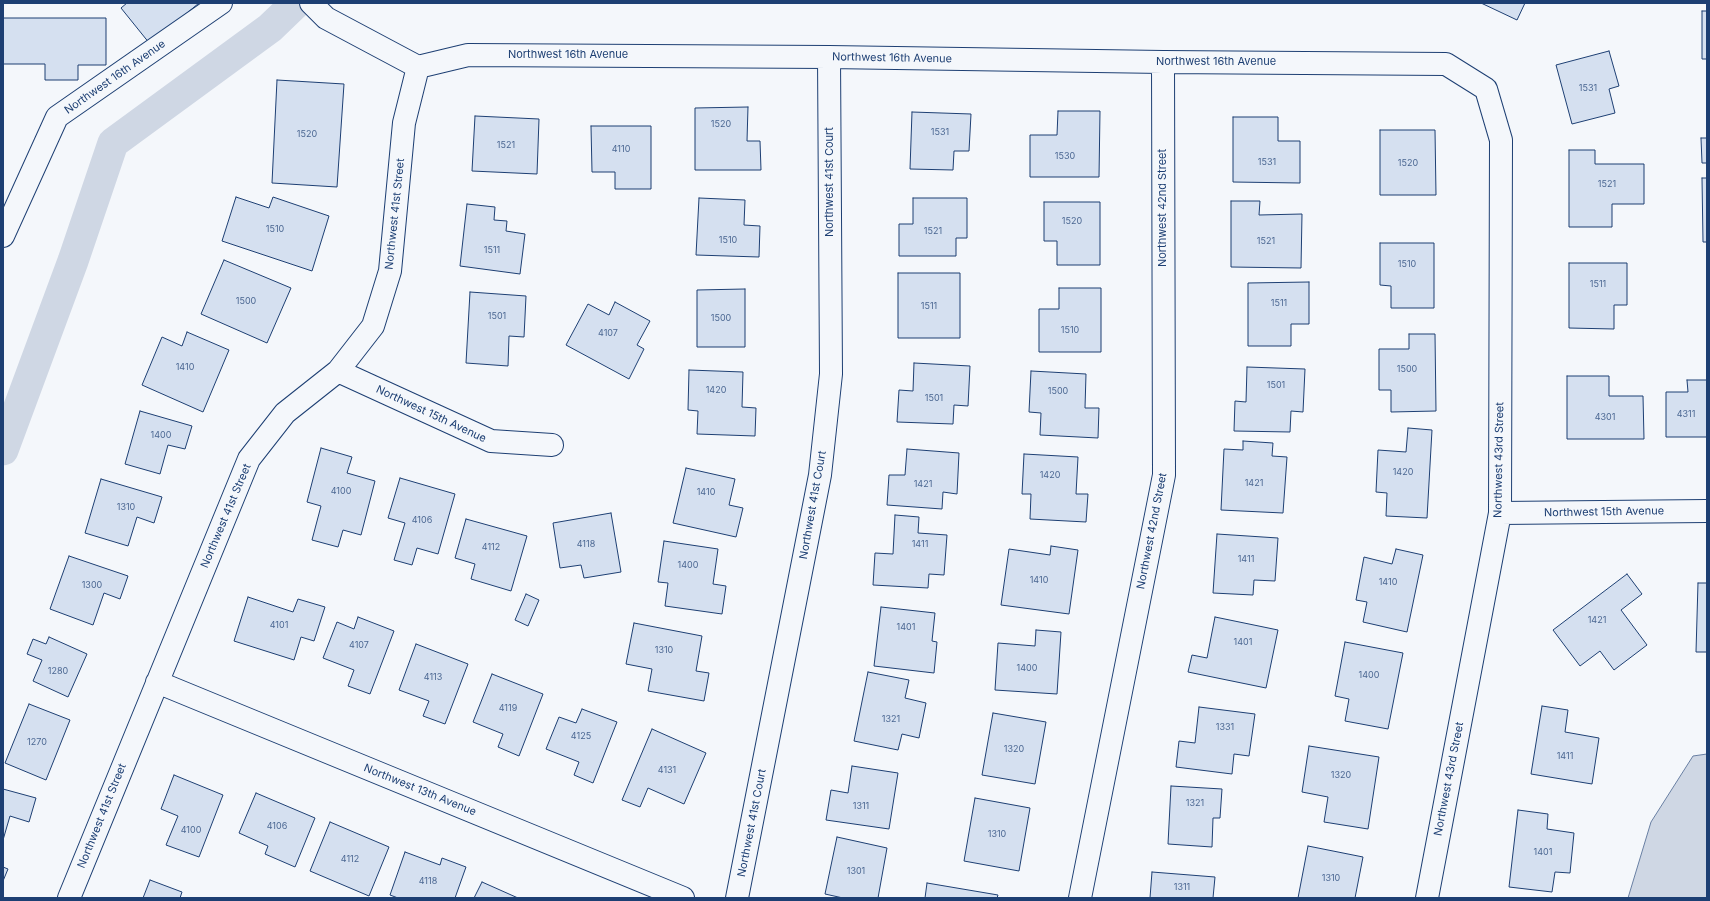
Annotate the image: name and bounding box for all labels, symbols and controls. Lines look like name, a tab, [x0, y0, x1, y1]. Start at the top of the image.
street label: Northwest 16th Avenue	[62, 37, 168, 117]
street label: Northwest 16th Avenue	[508, 48, 628, 62]
street label: Northwest 16th Avenue	[832, 50, 952, 66]
street label: Northwest 16th Avenue	[1156, 55, 1276, 69]
house number: 1531	[1579, 83, 1597, 93]
house number: 1520	[711, 119, 731, 129]
street label: Northwest 41st Court	[823, 127, 837, 237]
house number: 1531	[931, 127, 949, 137]
house number: 1520	[297, 129, 317, 139]
house number: 1521	[497, 140, 515, 150]
house number: 4110	[612, 144, 630, 154]
street label: Northwest 42nd Street	[1156, 149, 1170, 267]
house number: 1530	[1055, 151, 1075, 161]
house number: 1531	[1258, 157, 1276, 167]
street label: Northwest 41st Street	[383, 158, 407, 270]
house number: 1520	[1398, 158, 1418, 168]
house number: 1521	[1598, 179, 1616, 189]
house number: 1520	[1062, 216, 1082, 226]
house number: 1510	[266, 224, 284, 234]
house number: 1521	[924, 226, 942, 236]
house number: 1510	[719, 235, 737, 245]
house number: 1521	[1257, 236, 1275, 246]
house number: 1511	[484, 245, 500, 255]
house number: 1510	[1398, 259, 1416, 269]
house number: 1511	[1590, 279, 1606, 289]
house number: 1500	[236, 296, 256, 306]
house number: 1511	[1271, 298, 1287, 308]
house number: 1511	[921, 301, 937, 311]
house number: 1501	[488, 311, 506, 321]
house number: 1500	[711, 313, 731, 323]
house number: 1510	[1061, 325, 1079, 335]
house number: 4107	[598, 328, 618, 338]
house number: 1410	[176, 362, 194, 372]
house number: 1500	[1397, 364, 1417, 374]
house number: 1501	[1267, 380, 1285, 390]
street label: Northwest 15th Avenue	[374, 383, 488, 445]
house number: 1420	[706, 385, 726, 395]
house number: 1500	[1048, 386, 1068, 396]
house number: 1501	[925, 393, 943, 403]
street label: Northwest 43rd Street	[1491, 402, 1507, 518]
house number: 4311	[1677, 409, 1695, 419]
house number: 4301	[1595, 412, 1615, 422]
house number: 1400	[151, 430, 171, 440]
street label: Northwest 41st Court	[797, 450, 829, 560]
street label: Northwest 41st Street	[198, 462, 254, 570]
house number: 1420	[1393, 467, 1413, 477]
house number: 1420	[1040, 470, 1060, 480]
street label: Northwest 42nd Street	[1134, 472, 1170, 590]
house number: 1421	[1245, 478, 1263, 488]
house number: 1421	[914, 479, 932, 489]
house number: 4100	[331, 486, 351, 496]
house number: 1410	[697, 487, 715, 497]
house number: 1310	[117, 502, 135, 512]
street label: Northwest 15th Avenue	[1544, 504, 1664, 520]
house number: 4106	[412, 515, 432, 525]
house number: 4118	[577, 539, 595, 549]
house number: 1411	[912, 539, 928, 549]
house number: 4112	[482, 542, 500, 552]
house number: 1411	[1238, 554, 1254, 564]
house number: 1400	[678, 560, 698, 570]
house number: 1410	[1030, 575, 1048, 585]
house number: 1410	[1379, 577, 1397, 587]
house number: 1300	[82, 580, 102, 590]
house number: 1421	[1588, 615, 1606, 625]
house number: 4101	[270, 620, 288, 630]
house number: 1401	[897, 622, 915, 632]
house number: 1401	[1234, 637, 1252, 647]
house number: 4107	[349, 640, 369, 650]
house number: 1310	[655, 645, 673, 655]
house number: 1400	[1017, 663, 1037, 673]
house number: 1280	[48, 666, 68, 676]
house number: 1400	[1359, 670, 1379, 680]
house number: 4113	[424, 672, 442, 682]
house number: 4119	[499, 703, 517, 713]
house number: 1321	[882, 714, 900, 724]
street label: Northwest 43rd Street	[1431, 721, 1467, 837]
house number: 1331	[1216, 722, 1234, 732]
house number: 4125	[571, 731, 591, 741]
house number: 1270	[27, 737, 47, 747]
house number: 1320	[1004, 744, 1024, 754]
house number: 1411	[1557, 751, 1573, 761]
street label: Northwest 13th Avenue	[362, 761, 478, 819]
street label: Northwest 41st Street	[75, 762, 129, 870]
house number: 4131	[658, 765, 676, 775]
street label: Northwest 41st Court	[735, 768, 769, 878]
house number: 1320	[1331, 770, 1351, 780]
house number: 1321	[1186, 798, 1204, 808]
house number: 1311	[853, 801, 869, 811]
house number: 4106	[267, 821, 287, 831]
house number: 4100	[181, 825, 201, 835]
house number: 1310	[988, 829, 1006, 839]
house number: 1401	[1534, 847, 1552, 857]
house number: 4112	[341, 854, 359, 864]
house number: 1301	[847, 866, 865, 876]
house number: 1310	[1322, 873, 1340, 883]
house number: 4118	[419, 876, 437, 886]
house number: 1311	[1174, 882, 1190, 892]

